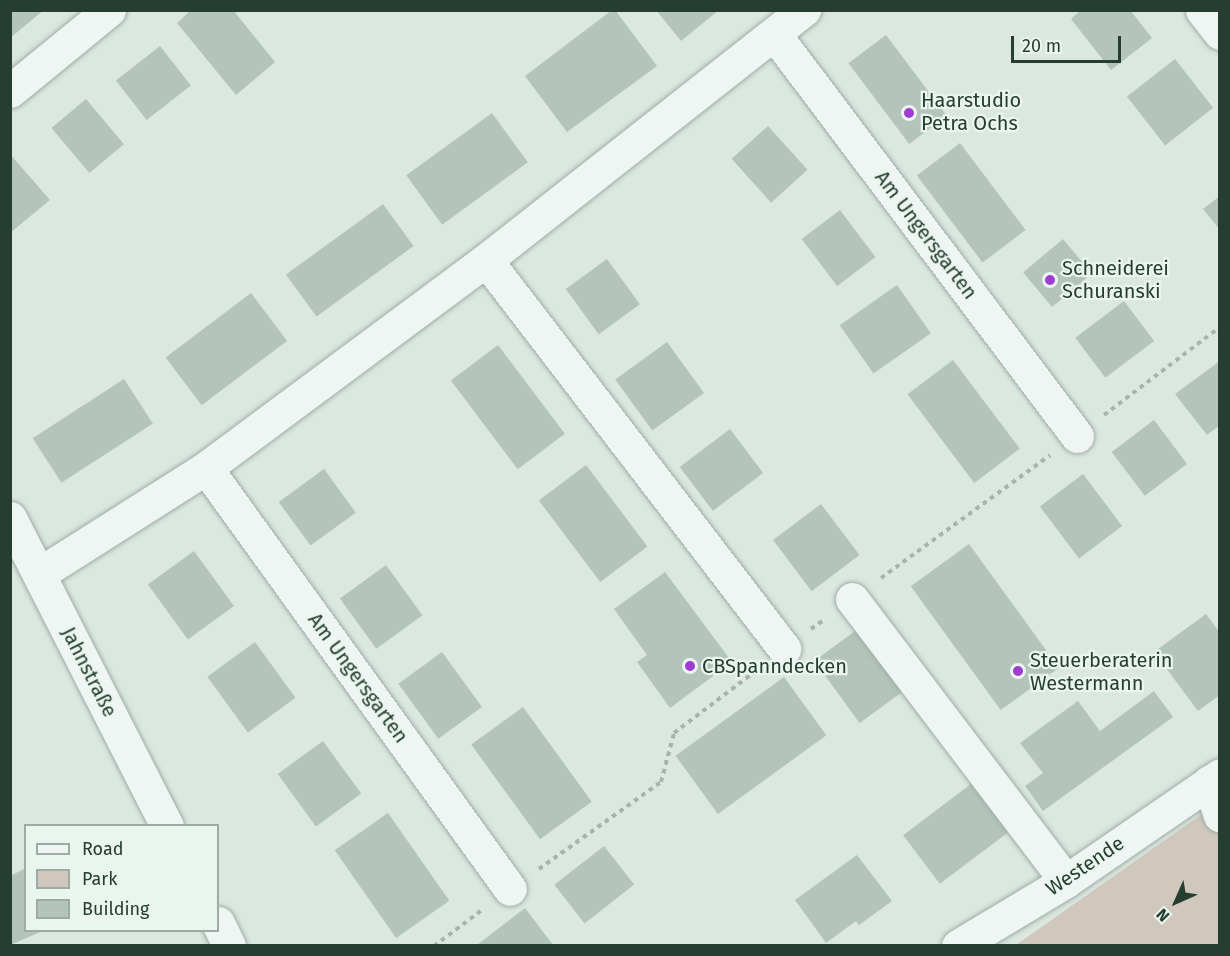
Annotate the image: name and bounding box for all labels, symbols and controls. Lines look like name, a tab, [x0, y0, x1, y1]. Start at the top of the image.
scale bar	[1014, 24, 1124, 62]
text: 20 m	[1022, 35, 1061, 57]
place label: Haarstudio Petra Ochs	[921, 89, 1021, 136]
marker: Haarstudio Petra Ochs	[902, 106, 916, 120]
street label: Am Ungersgarten	[870, 166, 982, 304]
place label: Schneiderei Schuranski	[1062, 256, 1169, 303]
marker: Schneiderei Schuranski	[1043, 273, 1057, 287]
street label: Am Ungersgarten	[303, 608, 413, 748]
street label: Jahnstraße	[56, 623, 122, 721]
place label: Steuerberaterin Westermann	[1030, 648, 1173, 695]
place label: CBSpanndecken	[702, 654, 847, 678]
marker: CBSpanndecken	[683, 659, 697, 673]
marker: Steuerberaterin Westermann	[1011, 664, 1025, 678]
legend	[24, 824, 219, 932]
street label: Westende	[1041, 831, 1129, 901]
text: Road	[82, 838, 124, 860]
text: Park	[82, 868, 117, 890]
north arrow	[1146, 872, 1206, 932]
text: Building	[82, 898, 149, 920]
text: N	[1152, 905, 1173, 926]

